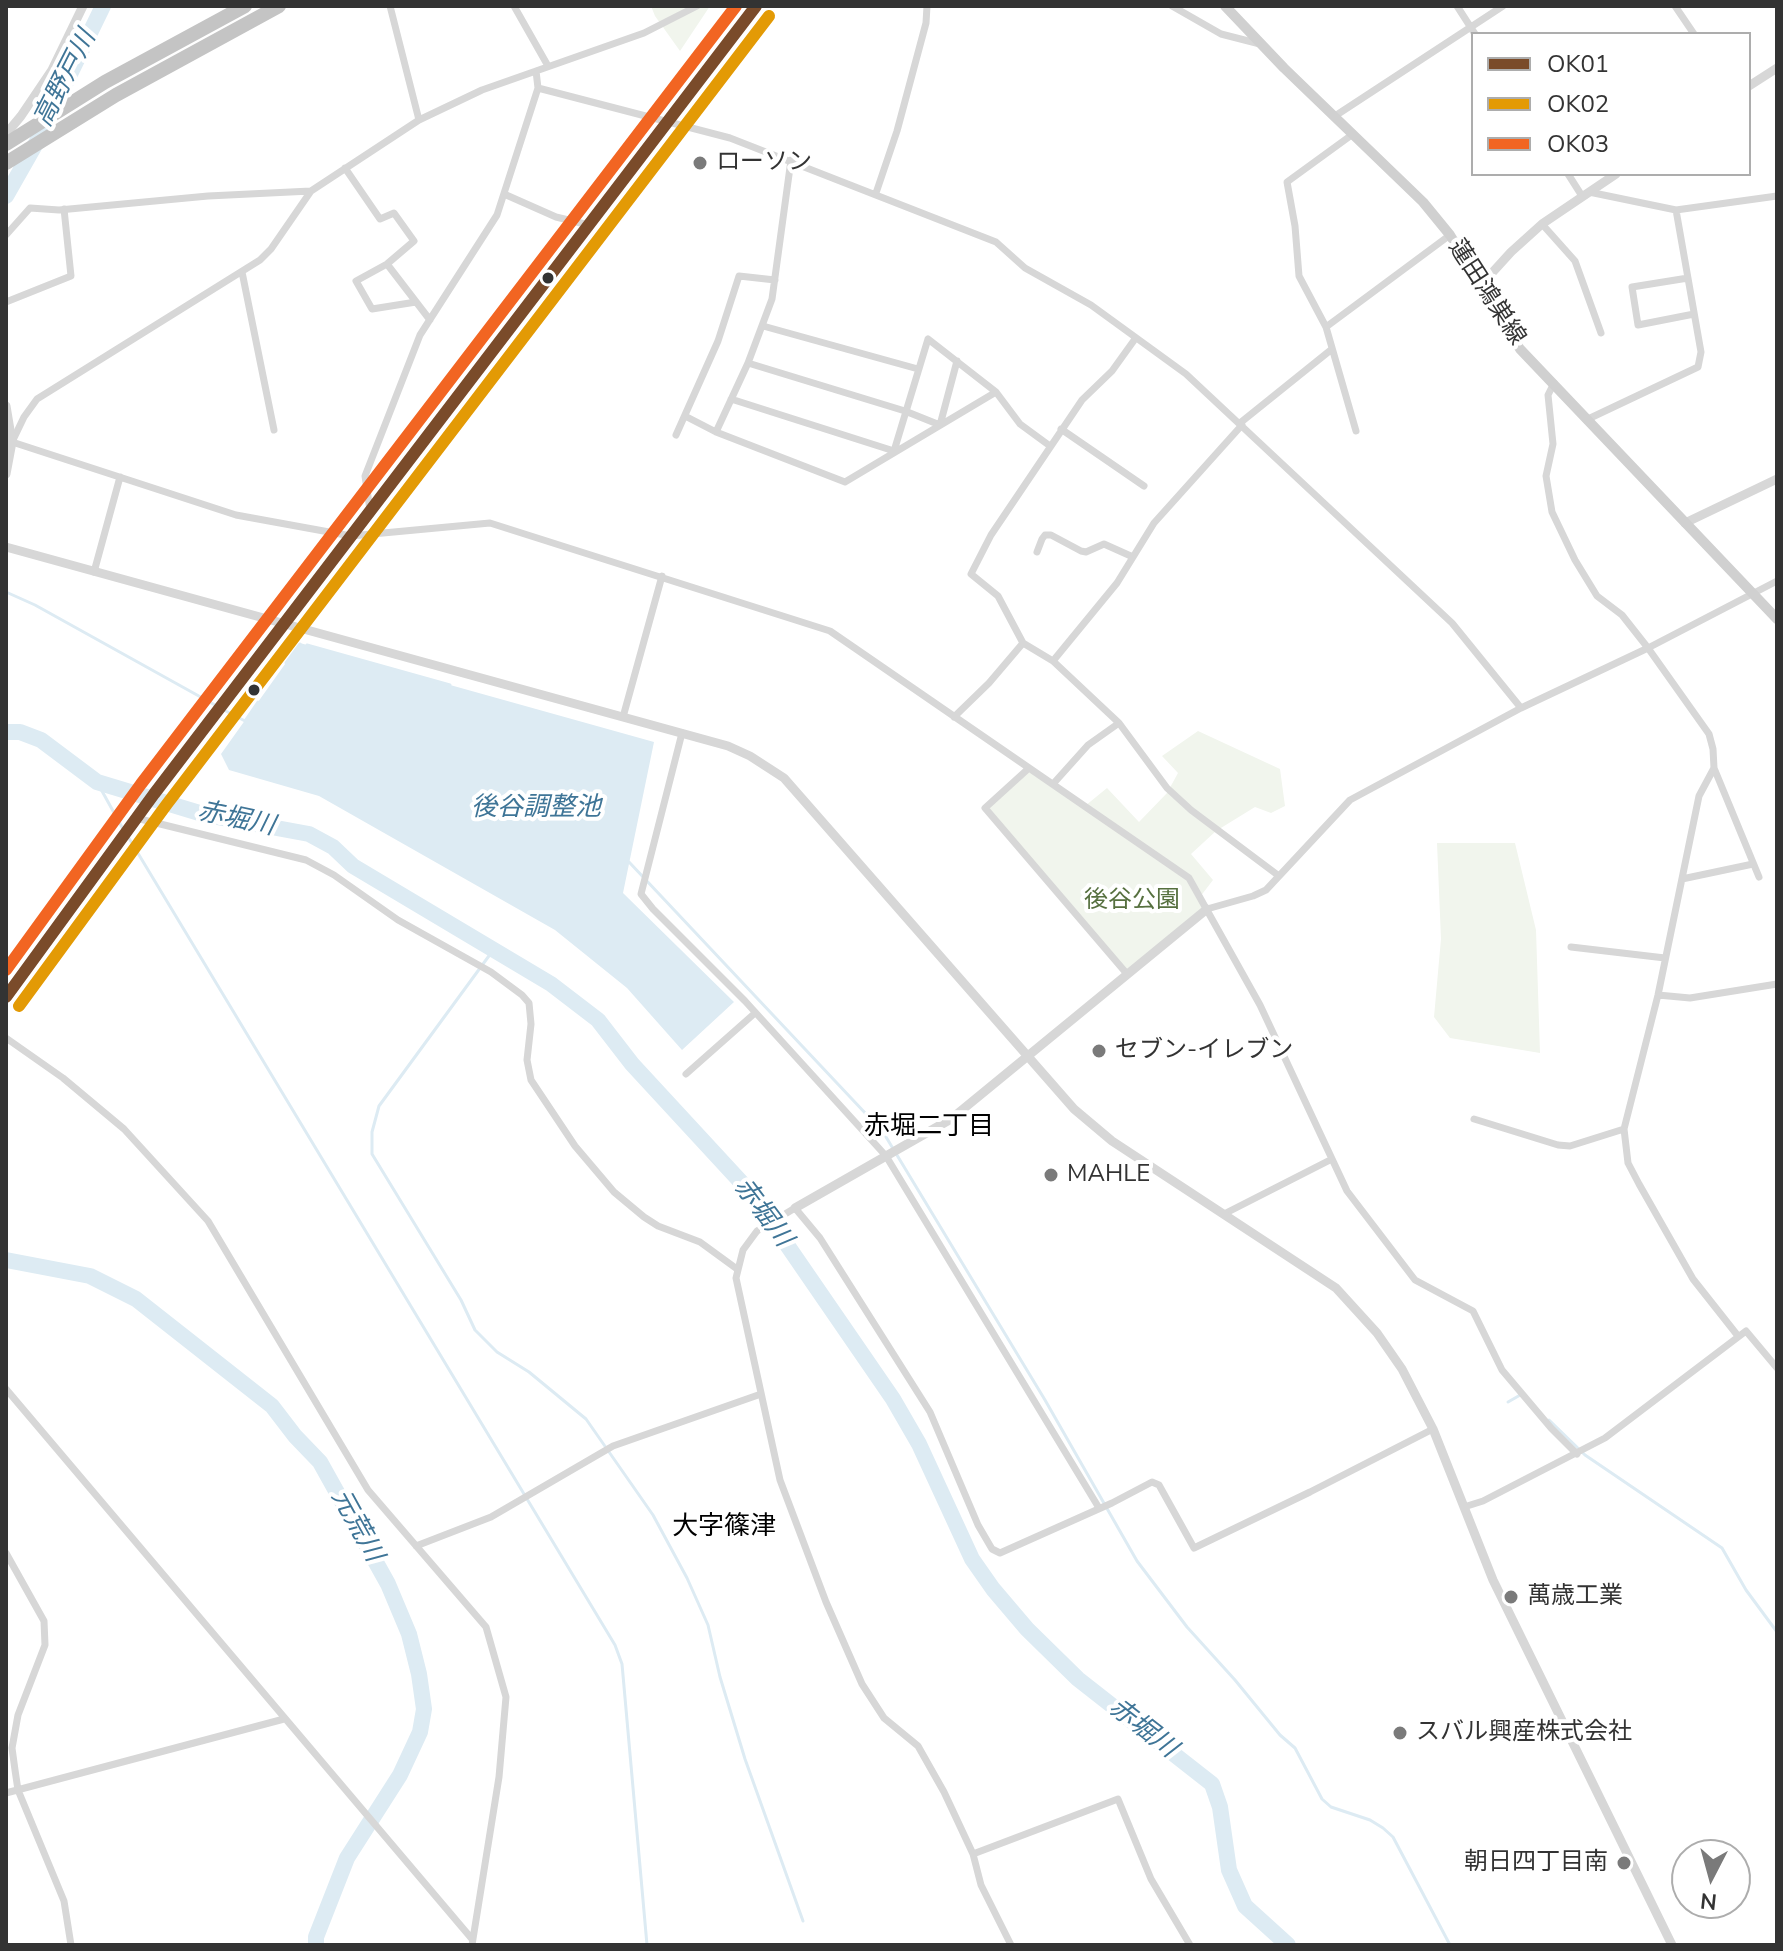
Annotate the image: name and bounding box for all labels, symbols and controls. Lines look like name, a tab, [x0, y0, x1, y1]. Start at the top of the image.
water label: 高野戸川	[28, 26, 104, 132]
legend	[1471, 32, 1751, 176]
text: OK01	[1547, 48, 1609, 80]
text: OK02	[1547, 88, 1609, 120]
text: OK03	[1547, 128, 1609, 160]
place label: ローソン	[716, 149, 812, 177]
marker: ローソン	[691, 154, 709, 172]
street label: 蓮田鴻巣線	[1441, 235, 1531, 351]
unlabelled marker	[540, 270, 556, 286]
unlabelled marker	[246, 682, 262, 698]
water label: 後谷調整池	[471, 793, 601, 825]
water label: 赤堀川	[195, 797, 277, 843]
park label: 後谷公園	[1084, 887, 1180, 915]
place label: セブン-イレブン	[1115, 1037, 1293, 1065]
marker: セブン-イレブン	[1090, 1042, 1108, 1060]
district label: 赤堀二丁目	[864, 1112, 994, 1144]
place label: MAHLE	[1067, 1161, 1150, 1189]
marker: MAHLE	[1042, 1166, 1060, 1184]
water label: 赤堀川	[726, 1172, 798, 1254]
water label: 元荒川	[323, 1484, 389, 1568]
district label: 大字篠津	[672, 1512, 776, 1544]
place label: 萬歳工業	[1527, 1583, 1623, 1611]
marker: 萬歳工業	[1502, 1588, 1520, 1606]
water label: 赤堀川	[1102, 1693, 1182, 1765]
place label: スバル興産株式会社	[1416, 1719, 1632, 1747]
marker: スバル興産株式会社	[1391, 1724, 1409, 1742]
north arrow	[1671, 1839, 1751, 1919]
place label: 朝日四丁目南	[1464, 1849, 1608, 1877]
marker: 朝日四丁目南	[1615, 1854, 1633, 1872]
text: N	[1699, 1885, 1718, 1917]

